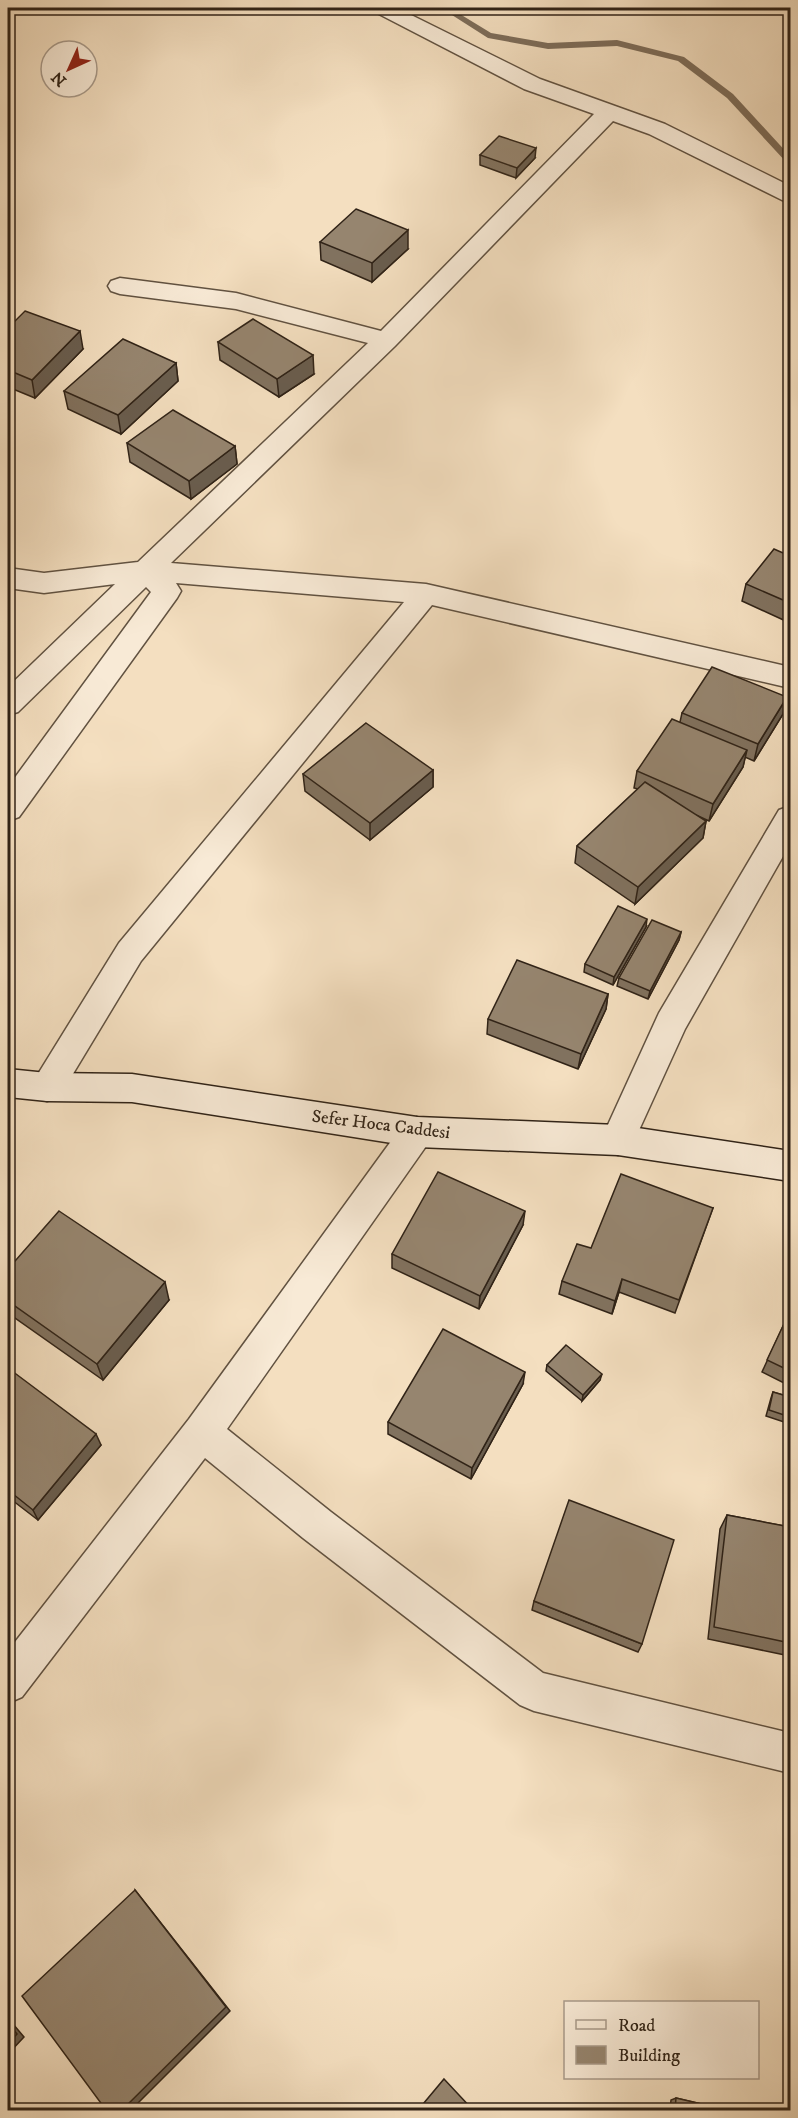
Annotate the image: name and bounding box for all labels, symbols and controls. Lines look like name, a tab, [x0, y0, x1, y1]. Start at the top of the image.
north arrow	[39, 39, 99, 99]
text: N	[47, 67, 71, 91]
street label: Sefer Hoca Caddesi	[311, 1106, 451, 1144]
legend	[564, 2001, 759, 2079]
text: Road	[618, 2015, 655, 2037]
text: Building	[618, 2045, 680, 2067]

